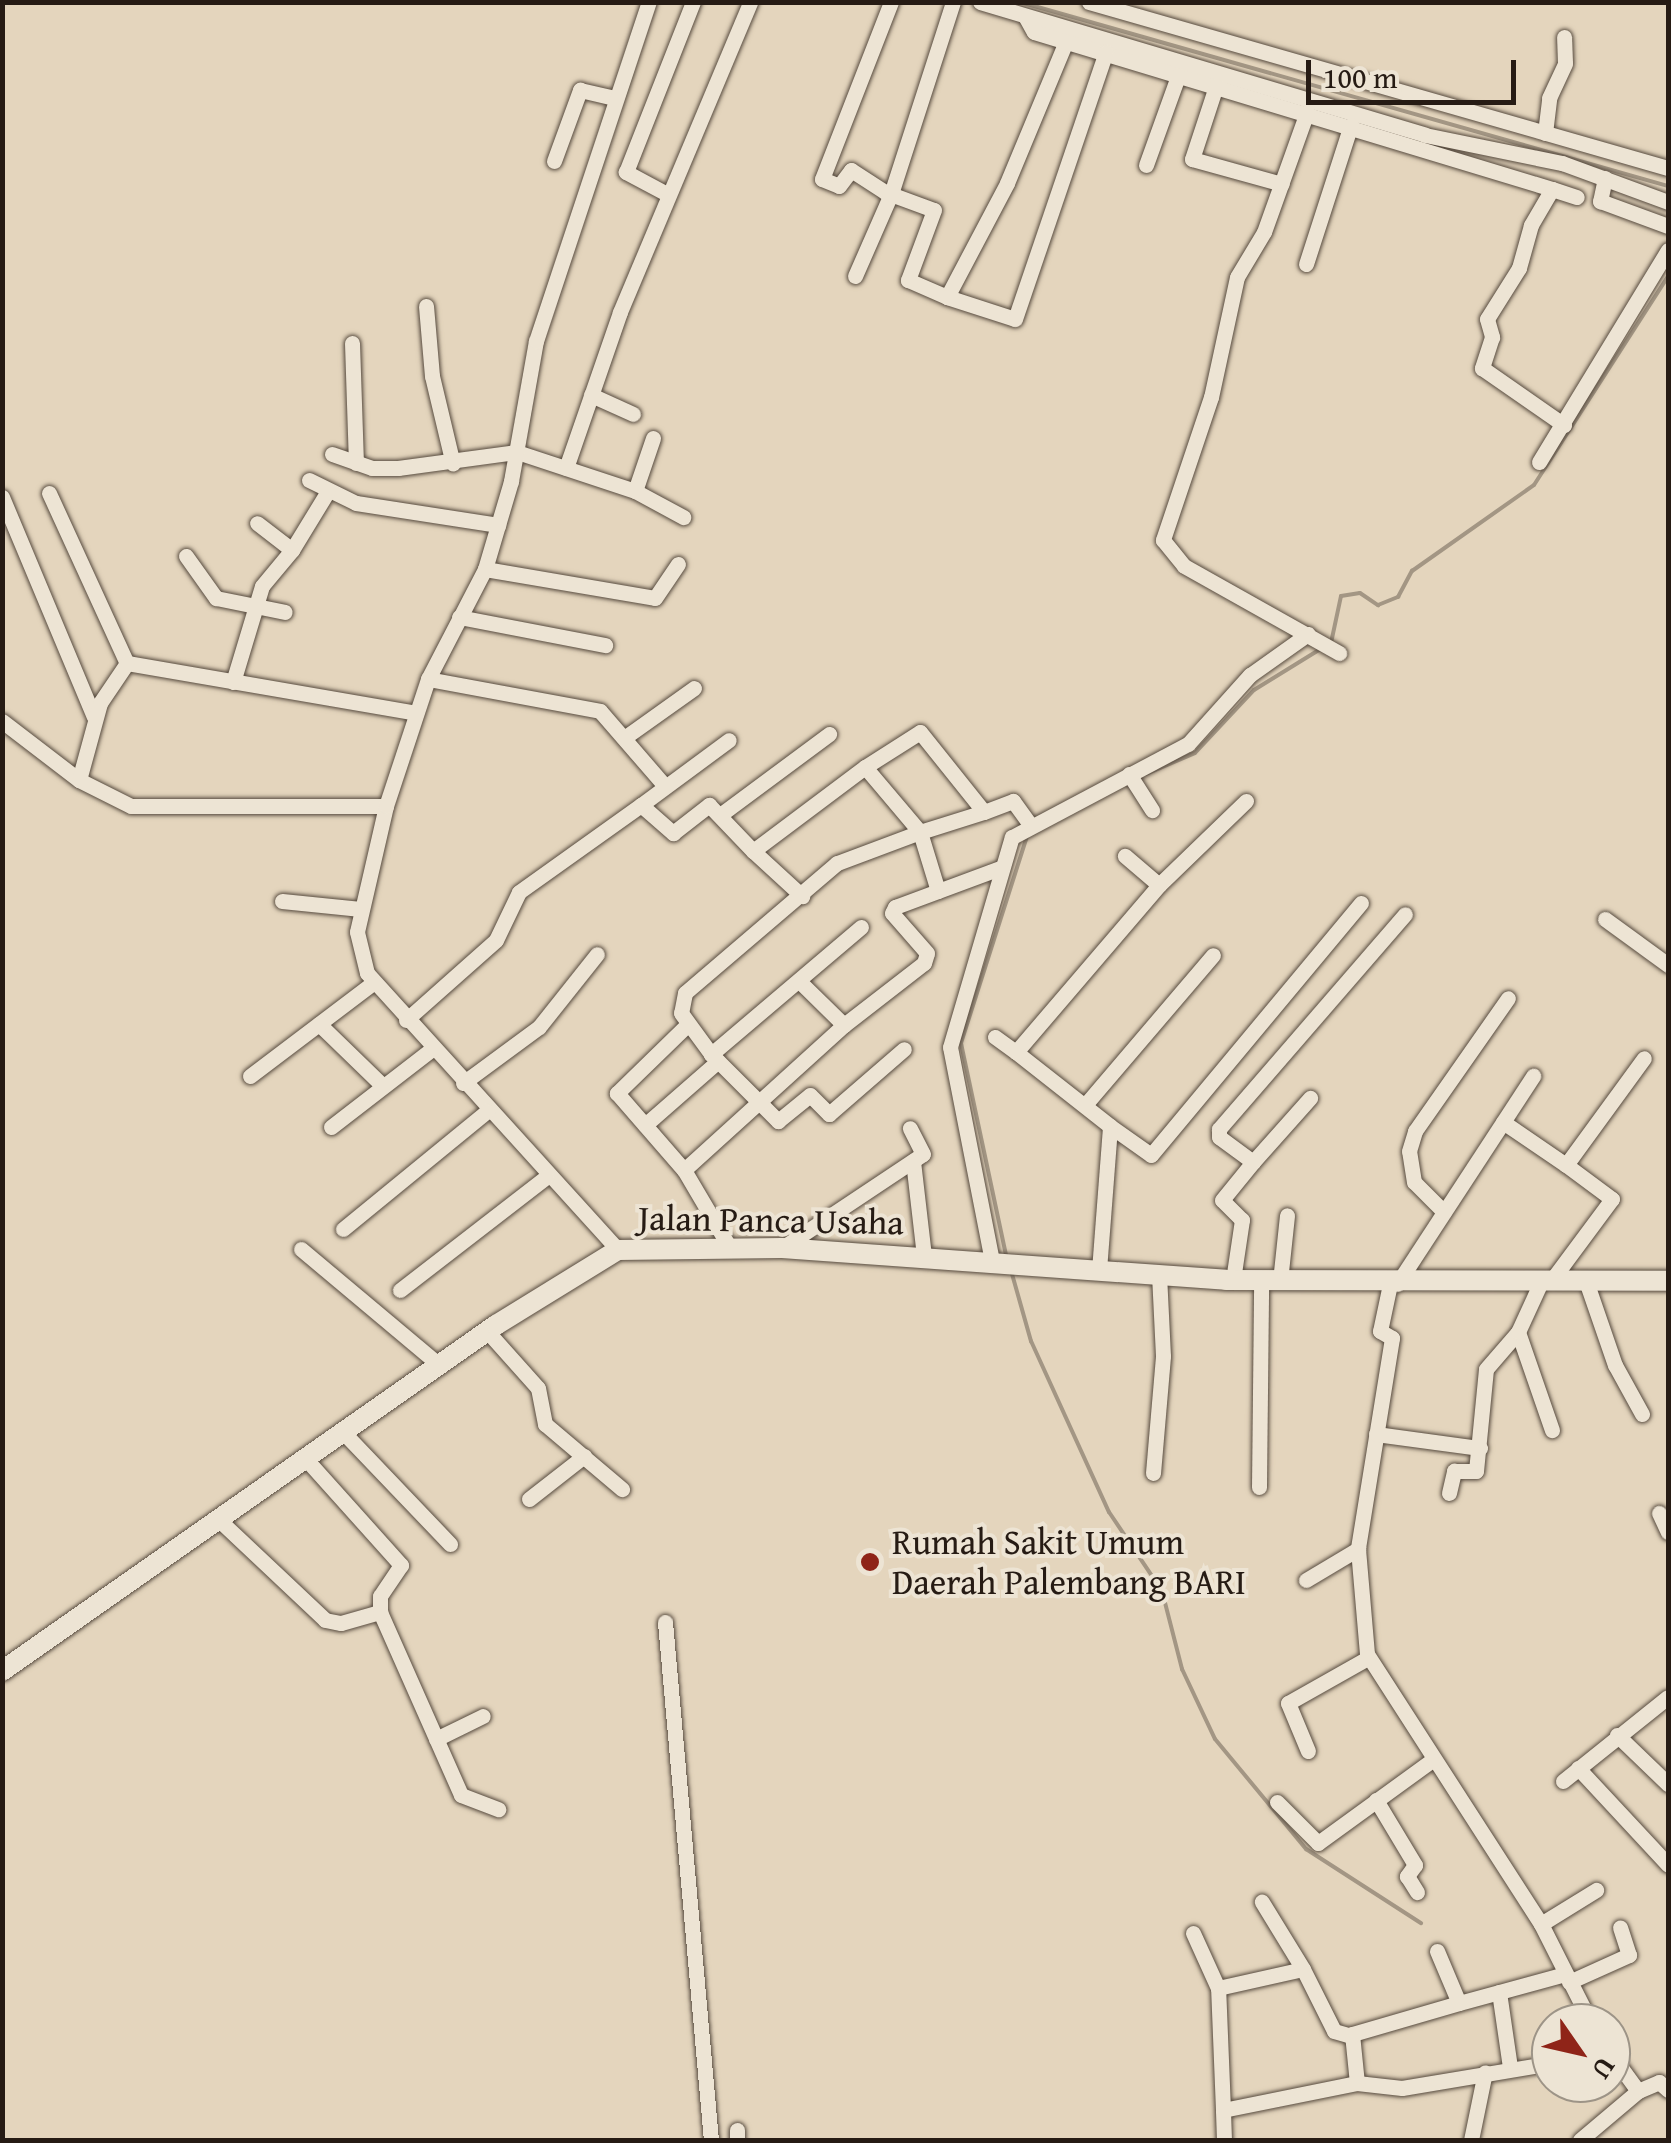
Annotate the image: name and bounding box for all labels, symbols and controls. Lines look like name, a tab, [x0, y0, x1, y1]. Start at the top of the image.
scale bar	[1311, 40, 1521, 102]
text: 100 m	[1323, 55, 1397, 99]
street label: Jalan Panca Usaha	[638, 1197, 904, 1243]
place label: Rumah Sakit Umum Daerah Palembang BARI	[892, 1521, 1246, 1603]
marker: Rumah Sakit Umum Daerah Palembang BARI	[857, 1549, 883, 1575]
north arrow	[1531, 2003, 1631, 2103]
text: U	[1582, 2050, 1627, 2088]

